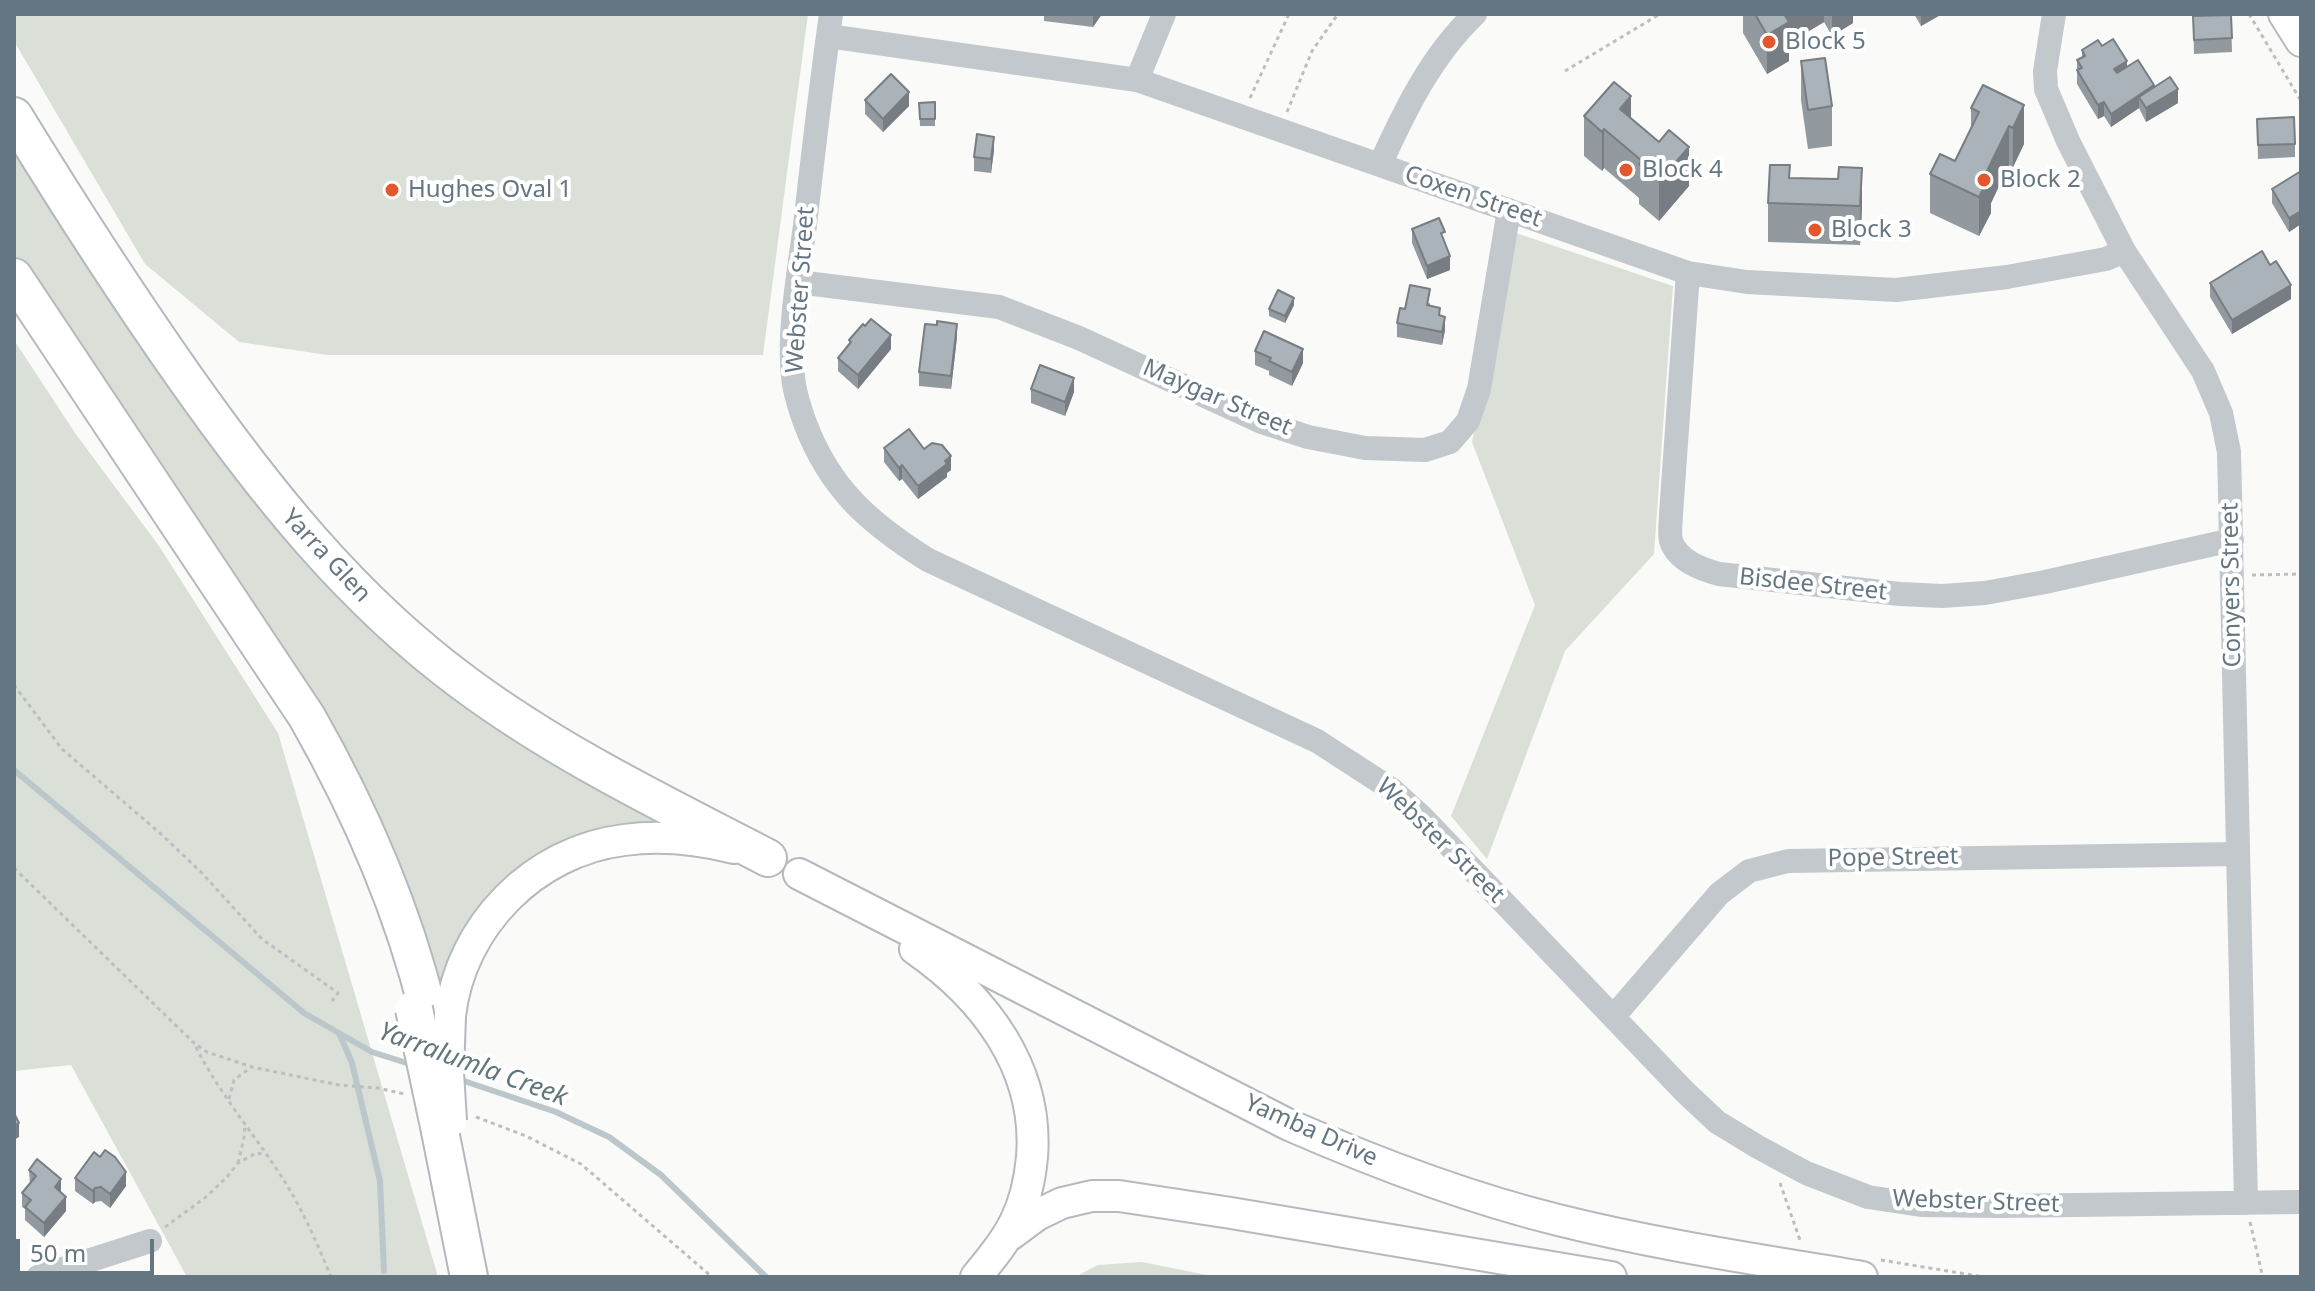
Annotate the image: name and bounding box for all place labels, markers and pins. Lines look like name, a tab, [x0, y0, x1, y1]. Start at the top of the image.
place label: Block 5	[1785, 28, 1866, 56]
marker: Block 5	[1760, 33, 1778, 51]
place label: Block 4	[1642, 156, 1723, 184]
marker: Block 4	[1617, 161, 1635, 179]
place label: Block 2	[2000, 166, 2081, 194]
marker: Block 2	[1975, 171, 1993, 189]
place label: Hughes Oval 1	[408, 176, 572, 204]
marker: Hughes Oval 1	[383, 181, 401, 199]
place label: Block 3	[1831, 216, 1912, 244]
marker: Block 3	[1806, 221, 1824, 239]

